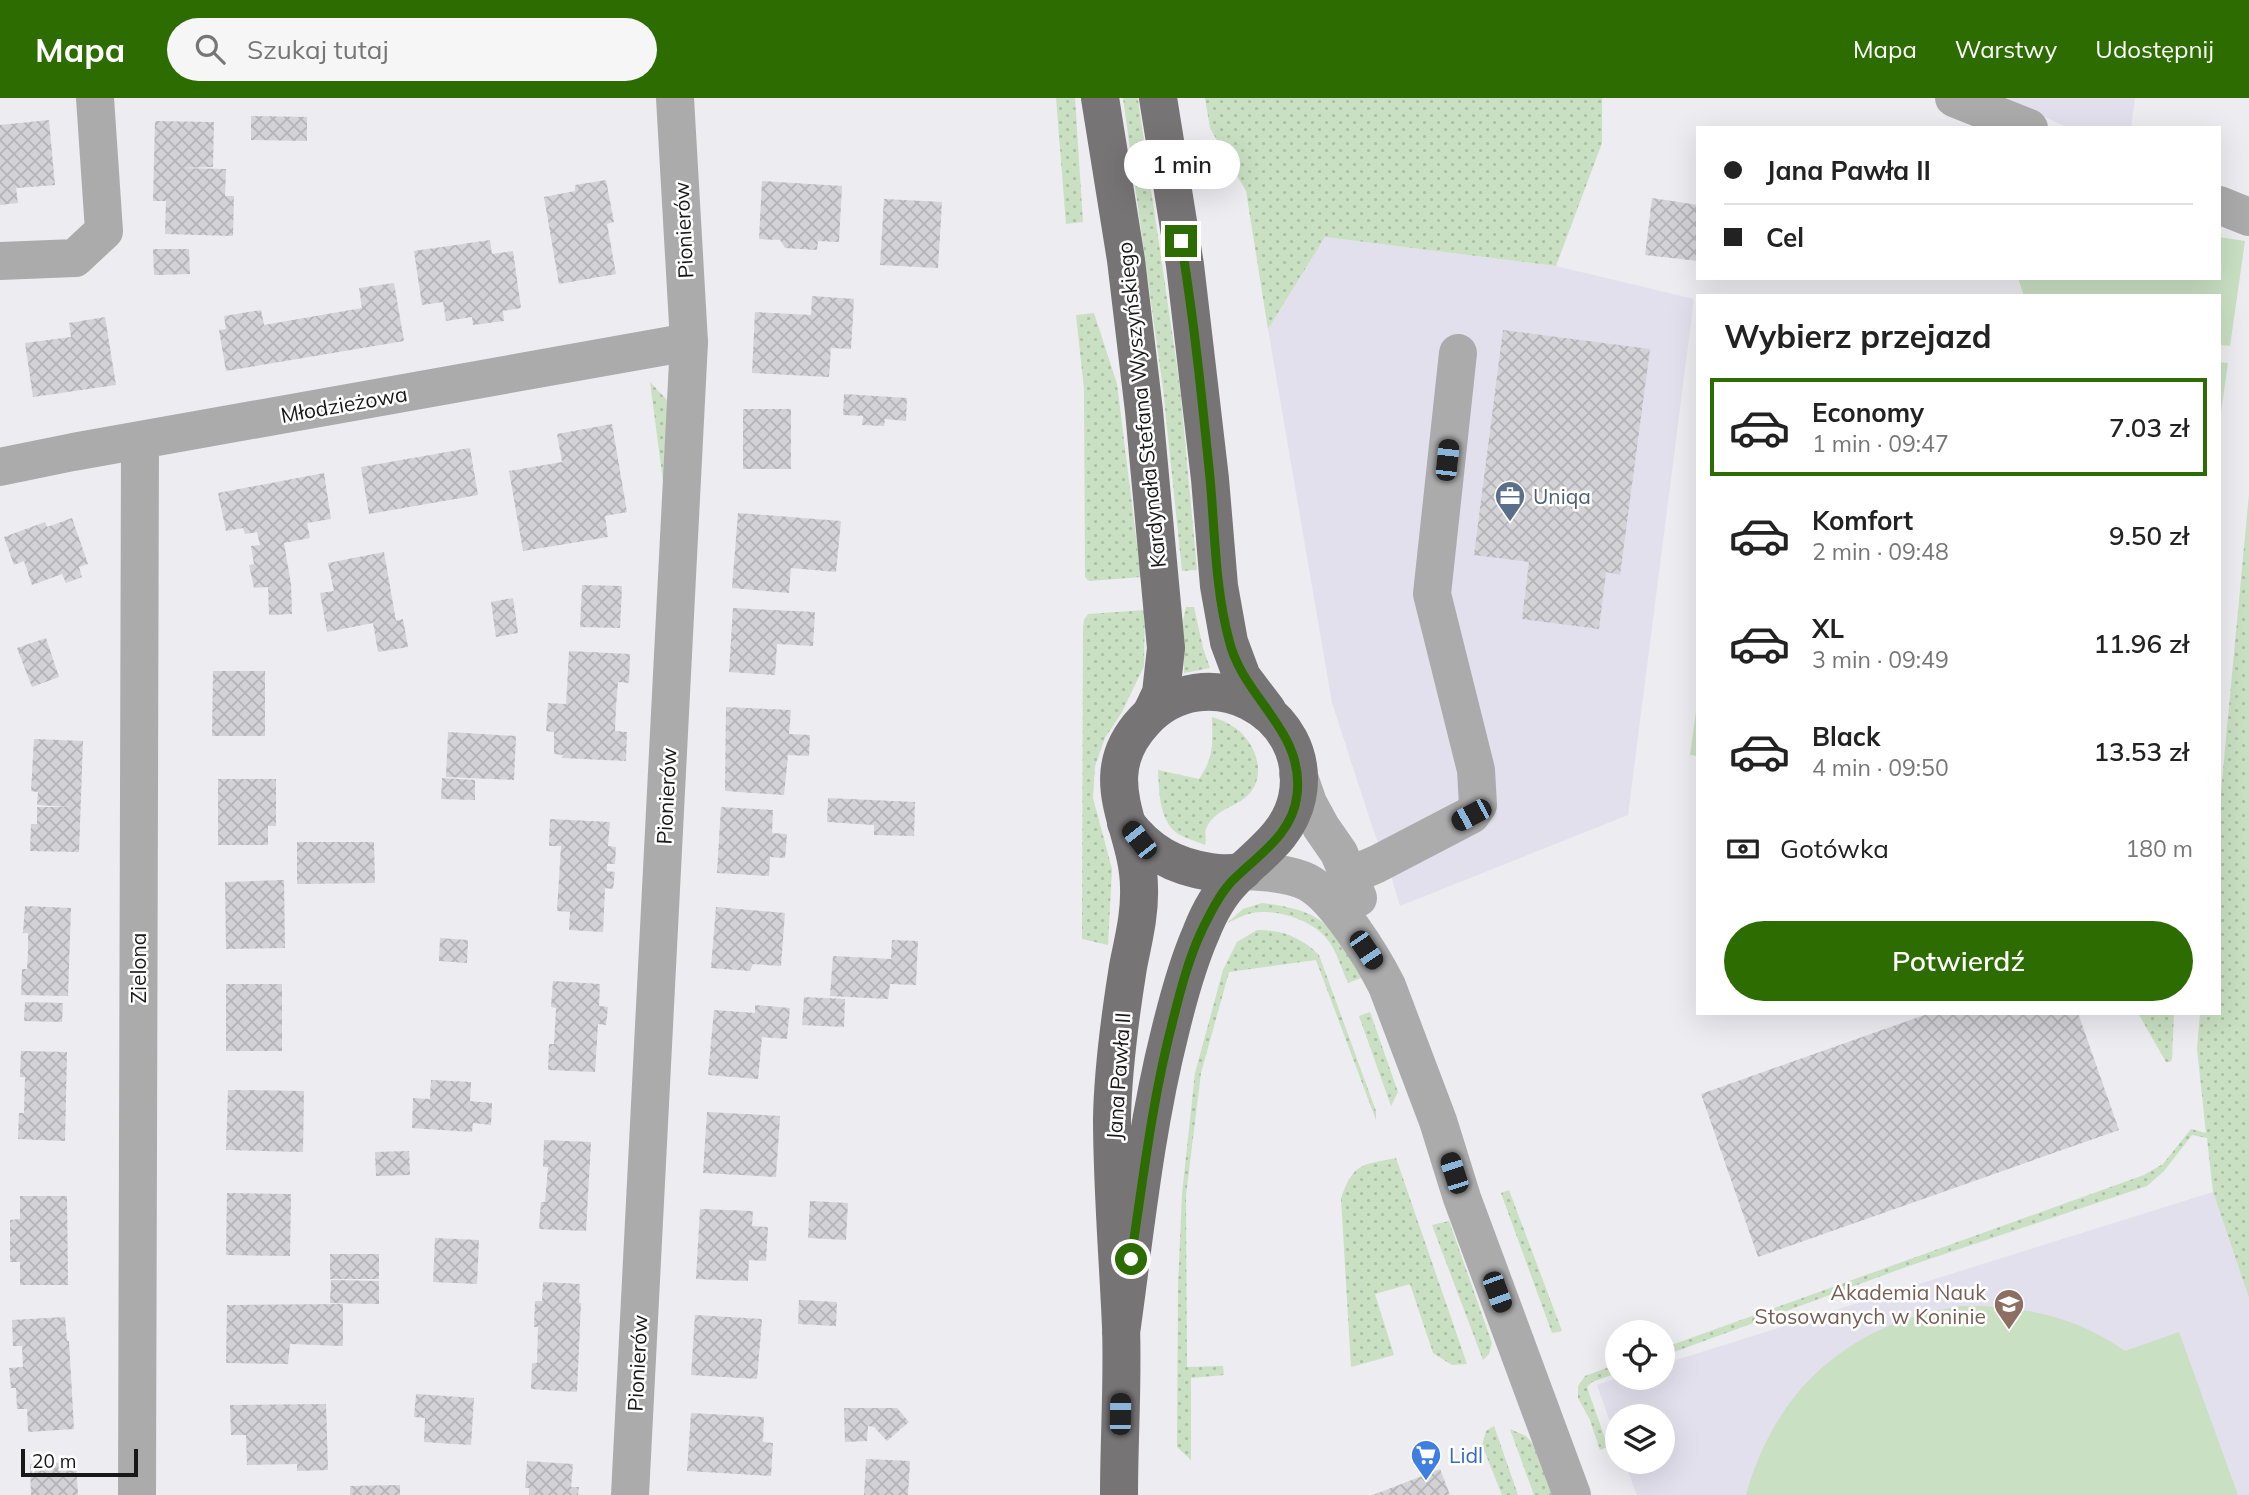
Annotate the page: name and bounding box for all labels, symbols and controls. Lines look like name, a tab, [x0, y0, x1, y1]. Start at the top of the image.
search box	[167, 18, 657, 81]
text: Mapa	[35, 29, 125, 70]
icon: search	[191, 30, 229, 68]
text: Szukaj tutaj	[247, 33, 389, 66]
text: Mapa	[1853, 34, 1917, 64]
text: Warstwy	[1955, 34, 2057, 64]
text: Udostępnij	[2095, 34, 2214, 64]
callout: 1 min	[1123, 139, 1239, 188]
text: 1 min	[1152, 150, 1212, 179]
text: Jana Pawła II	[1766, 154, 1931, 187]
street label: Pionierów	[667, 181, 699, 279]
text: Cel	[1766, 221, 1804, 254]
route end	[1165, 225, 1197, 257]
street label: Kardynała Stefana Wyszyńskiego	[1111, 241, 1171, 569]
text: Wybierz przejazd	[1724, 316, 1992, 356]
street label: Młodzieżowa	[279, 380, 409, 428]
icon: car	[1728, 396, 1791, 459]
text: Economy	[1812, 396, 1924, 429]
text: 7.03 zł	[2109, 411, 2189, 444]
text: 1 min · 09:47	[1812, 429, 1949, 458]
car	[1435, 438, 1460, 482]
office icon: Uniqa	[1493, 479, 1527, 523]
place label: Uniqa	[1533, 483, 1591, 509]
icon: car	[1728, 504, 1791, 567]
text: Komfort	[1812, 504, 1913, 537]
text: 9.50 zł	[2109, 519, 2189, 552]
text: 2 min · 09:48	[1812, 537, 1949, 566]
icon: car	[1728, 612, 1791, 675]
text: XL	[1812, 612, 1844, 645]
text: 11.96 zł	[2093, 627, 2189, 660]
text: 3 min · 09:49	[1812, 645, 1949, 674]
icon: car	[1728, 720, 1791, 783]
text: Black	[1812, 720, 1880, 753]
text: 13.53 zł	[2093, 735, 2189, 768]
street label: Pionierów	[650, 747, 682, 845]
text: 4 min · 09:50	[1812, 753, 1949, 782]
car	[1448, 796, 1495, 834]
car	[1118, 817, 1161, 863]
icon: cash	[1724, 830, 1762, 868]
text: Gotówka	[1780, 832, 1889, 865]
text: 180 m	[2125, 834, 2193, 863]
button: Potwierdź	[1724, 921, 2193, 1001]
car	[1346, 927, 1387, 973]
street label: Zielona	[125, 933, 151, 1003]
street label: Jana Pawła II	[1101, 1011, 1135, 1141]
car	[1438, 1150, 1471, 1196]
route start	[1115, 1243, 1147, 1275]
car	[1480, 1269, 1515, 1315]
place label: Akademia Nauk Stosowanych w Koninie	[1755, 1279, 1986, 1329]
school or university icon: Akademia Nauk Stosowanych w Koninie	[1992, 1287, 2026, 1331]
street label: Pionierów	[621, 1314, 653, 1412]
map controls	[1605, 1320, 1675, 1474]
button: locate	[1605, 1320, 1675, 1390]
car	[1110, 1393, 1131, 1435]
button: layers	[1605, 1404, 1675, 1474]
supermarket icon: Lidl	[1409, 1438, 1443, 1482]
place label: Lidl	[1449, 1442, 1483, 1468]
scale bar	[21, 1446, 138, 1478]
text: 20 m	[32, 1449, 76, 1473]

